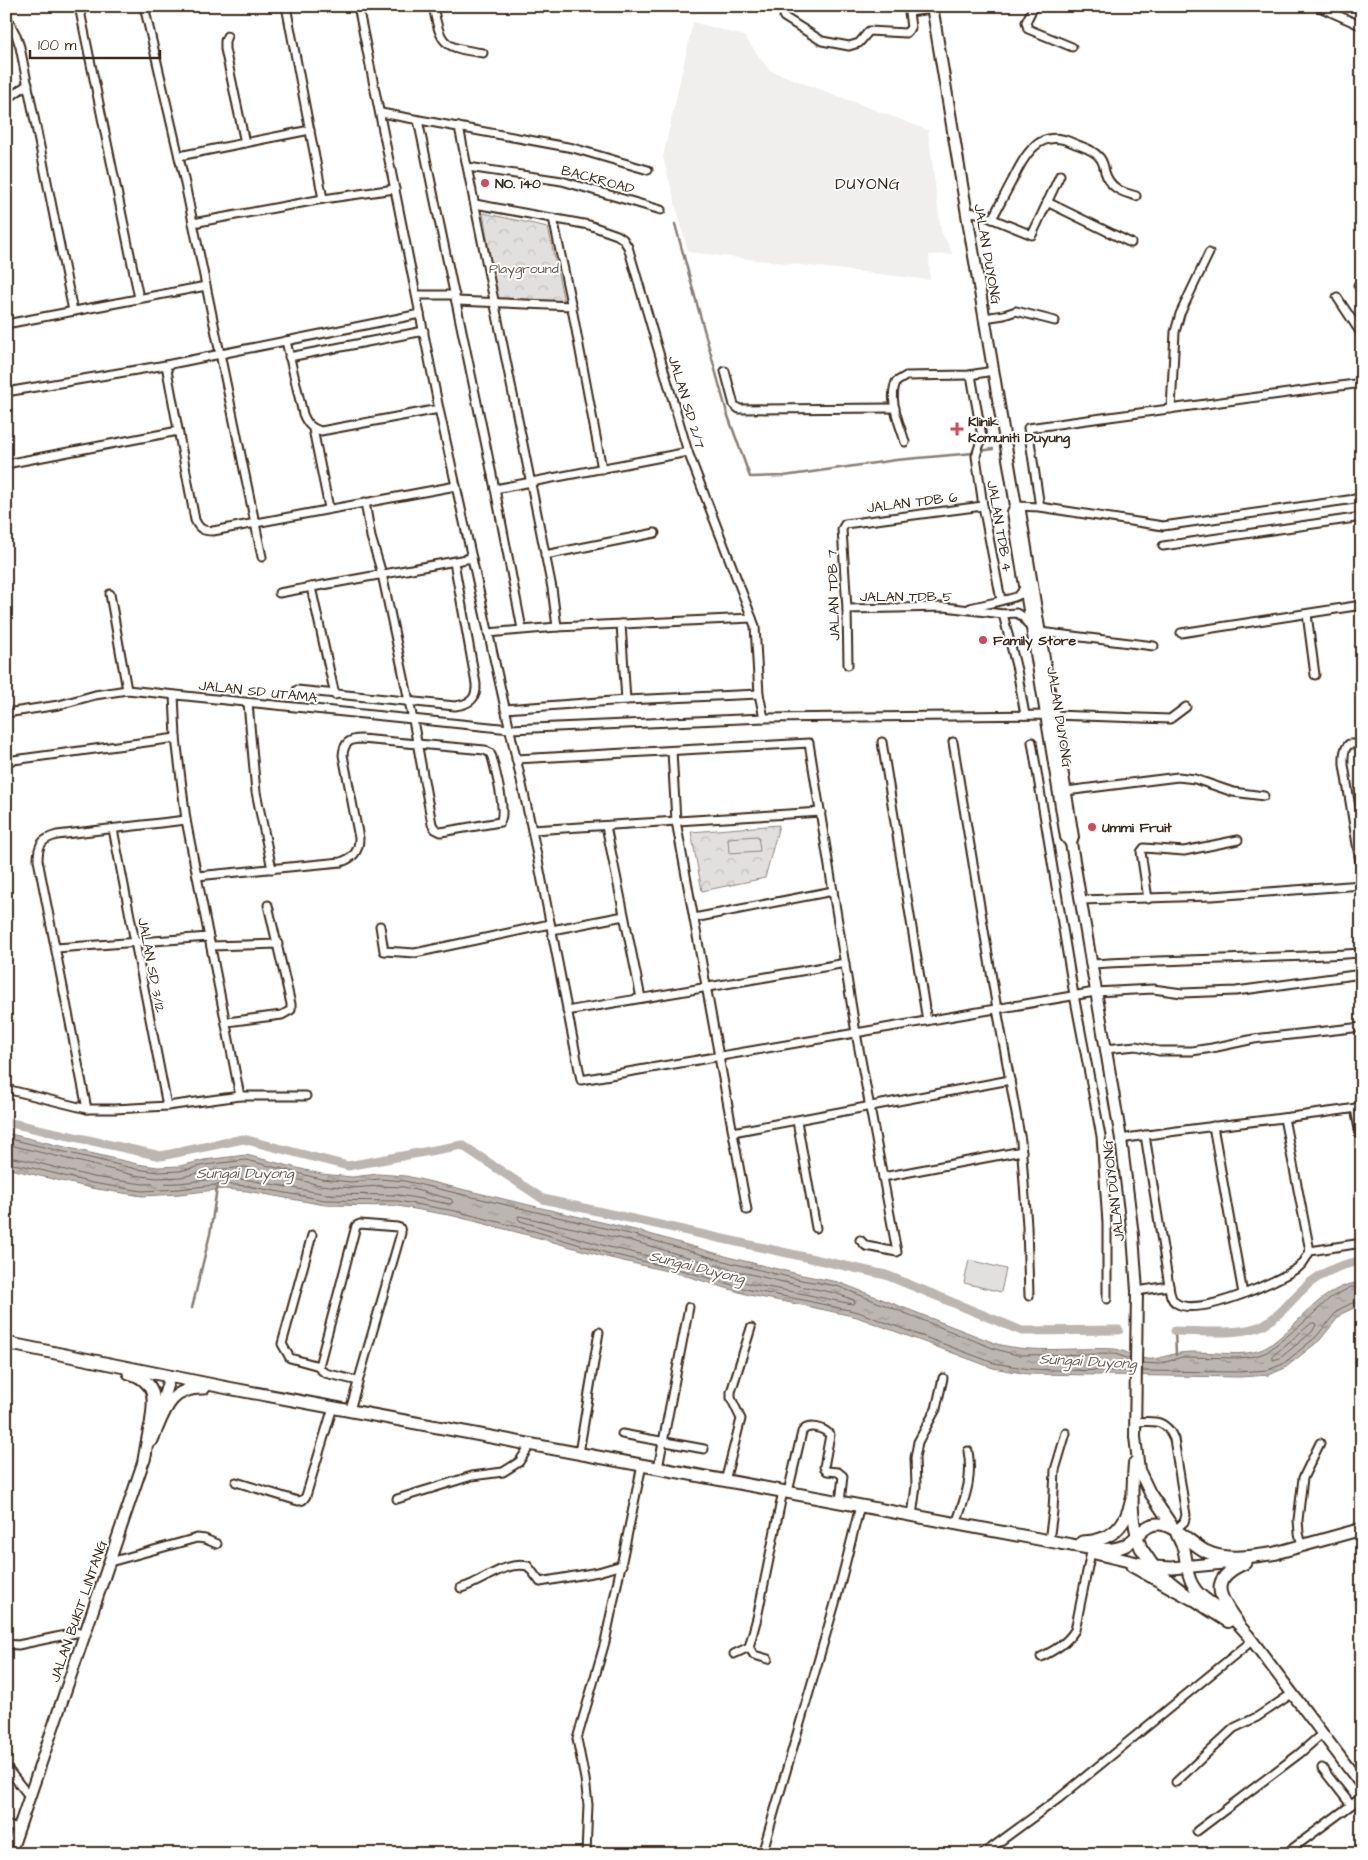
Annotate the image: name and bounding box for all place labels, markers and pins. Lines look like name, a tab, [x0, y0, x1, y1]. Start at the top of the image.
place label: NO. 140	[495, 174, 541, 194]
marker: NO. 140	[479, 177, 491, 189]
place label: Klinik Komuniti Duyung	[968, 412, 1071, 449]
marker: Klinik Komuniti Duyung	[950, 422, 964, 436]
place label: Family Store	[993, 631, 1077, 651]
marker: Family Store	[977, 634, 989, 646]
place label: Ummi Fruit	[1102, 818, 1172, 838]
marker: Ummi Fruit	[1086, 821, 1098, 833]

